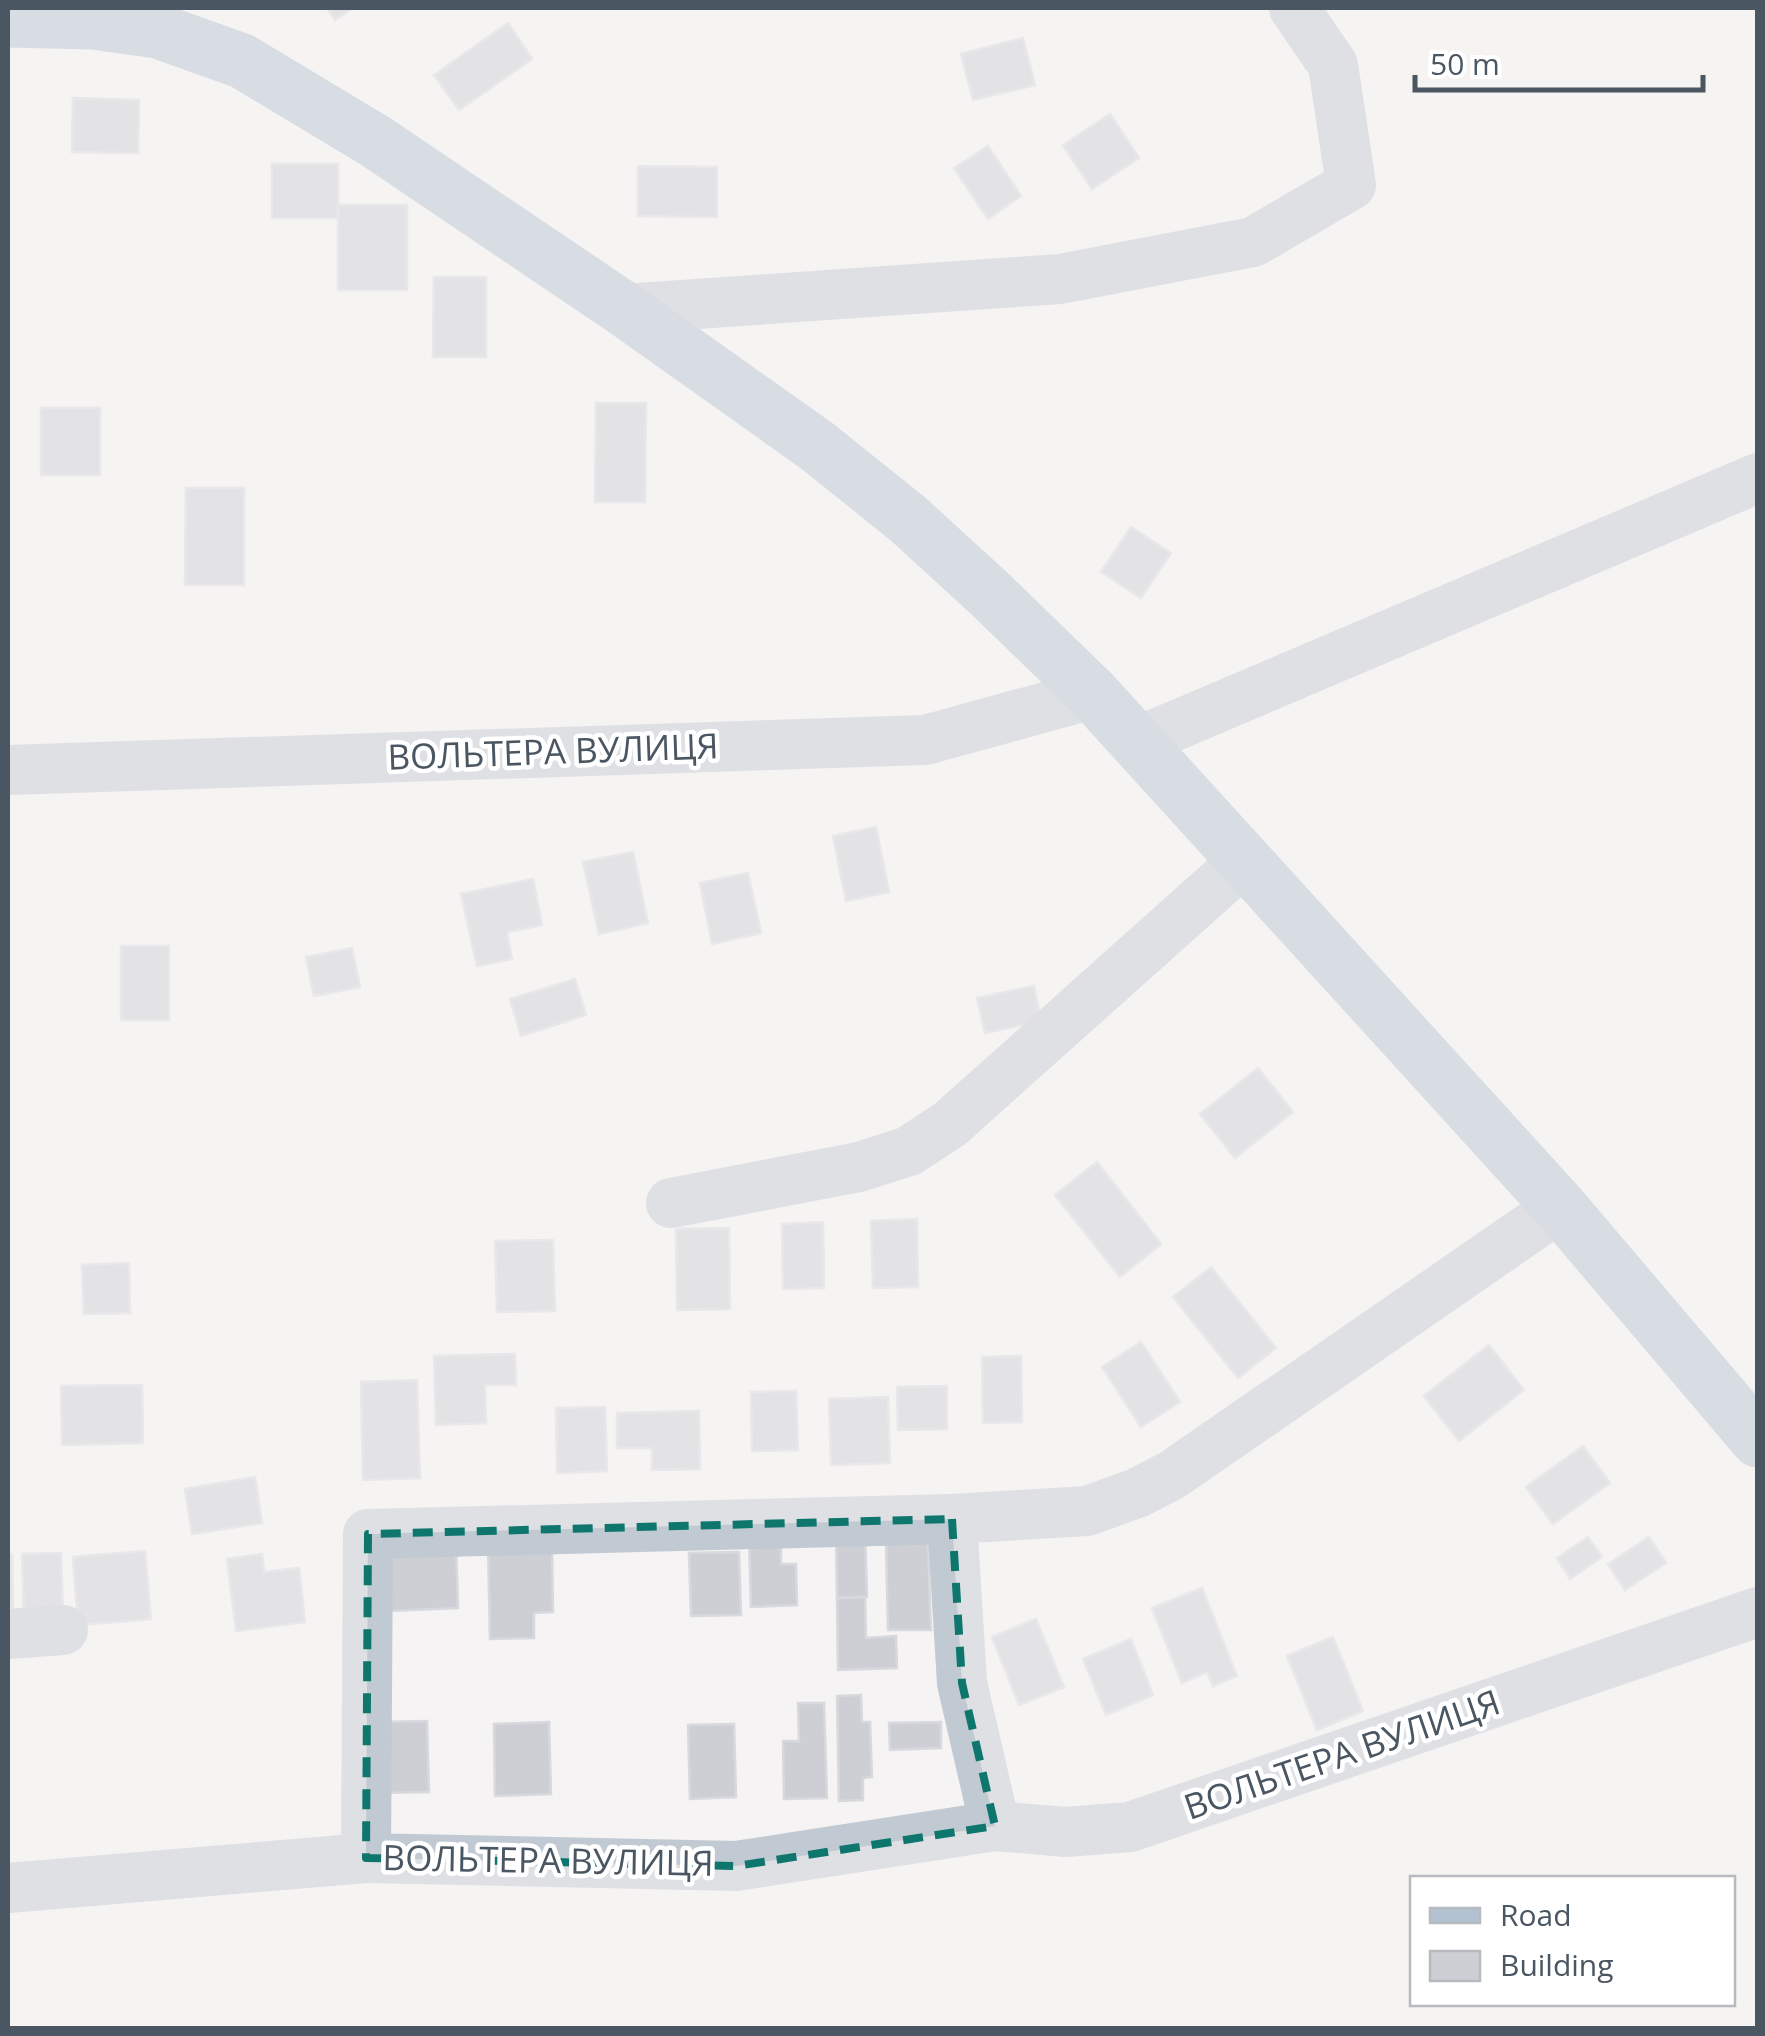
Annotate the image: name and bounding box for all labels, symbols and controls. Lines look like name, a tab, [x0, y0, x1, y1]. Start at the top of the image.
scale bar	[1415, 30, 1702, 92]
text: 50 m	[1430, 43, 1500, 84]
street label: ВОЛЬТЕРА ВУЛИЦЯ	[387, 721, 719, 780]
street label: ВОЛЬТЕРА ВУЛИЦЯ	[1177, 1677, 1506, 1830]
street label: ВОЛЬТЕРА ВУЛИЦЯ	[382, 1833, 714, 1886]
legend	[1410, 1876, 1735, 2006]
text: Road	[1500, 1894, 1572, 1935]
text: Building	[1500, 1944, 1614, 1985]

